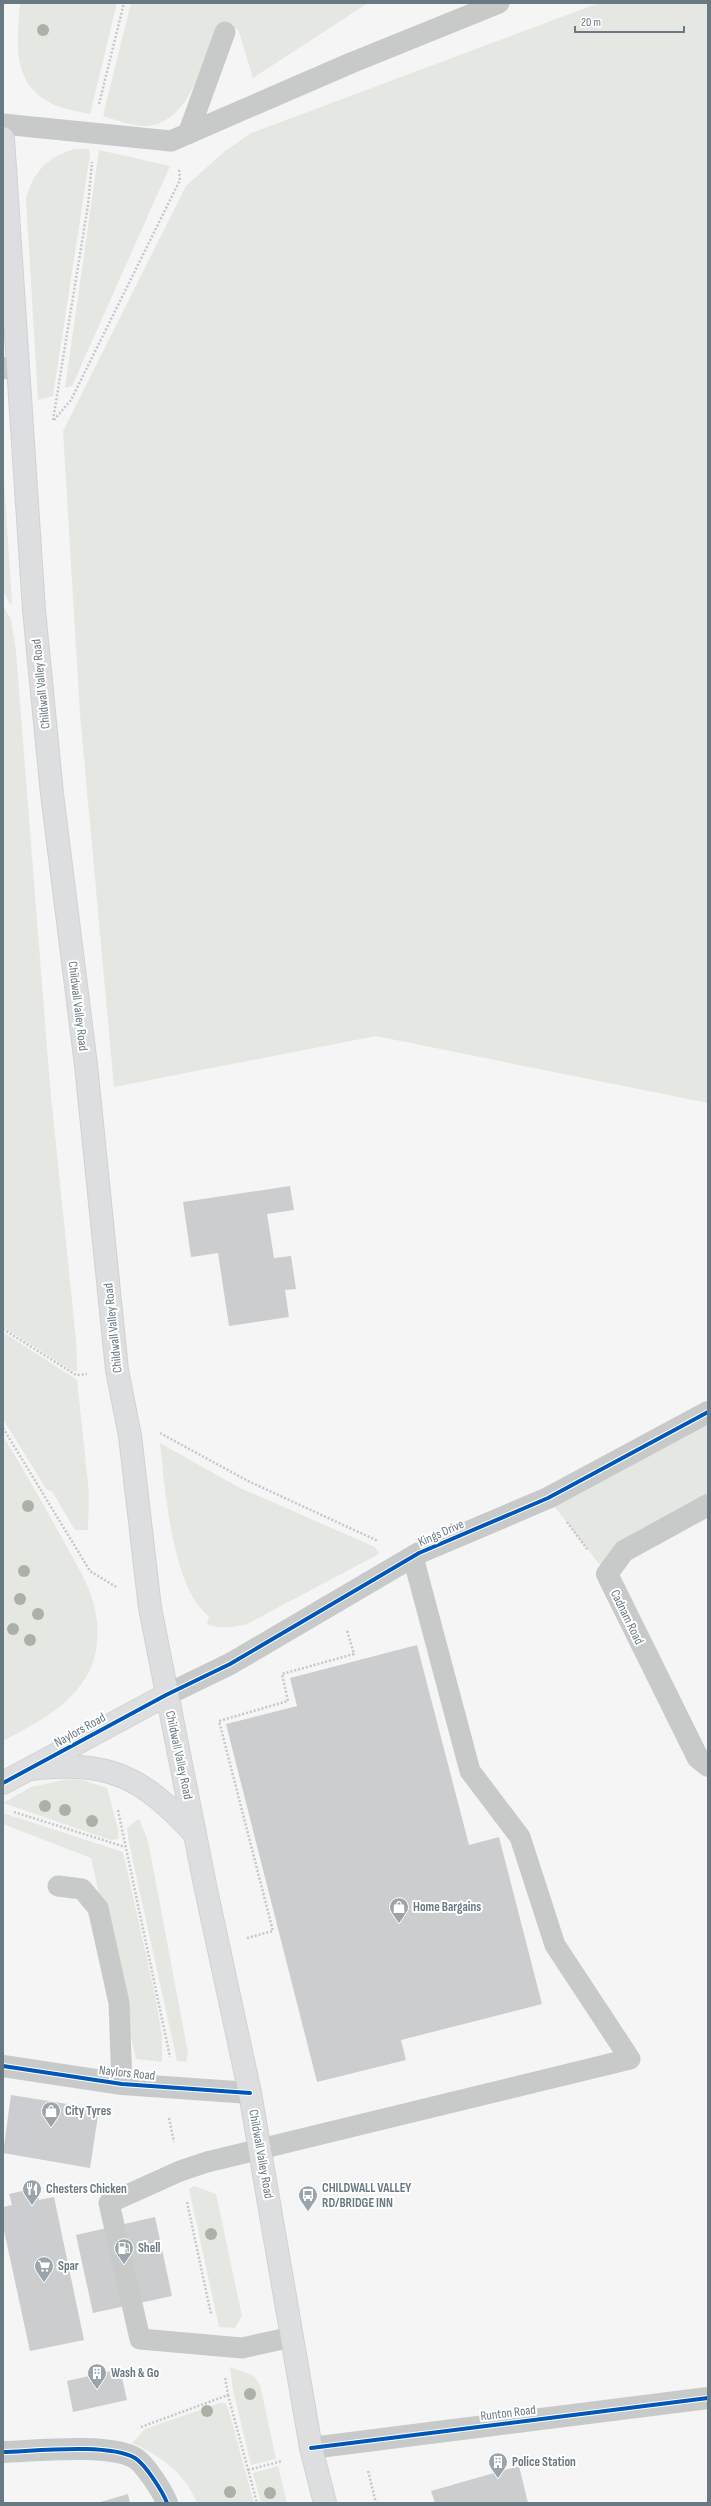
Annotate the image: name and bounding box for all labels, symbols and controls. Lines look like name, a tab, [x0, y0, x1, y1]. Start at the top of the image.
scale bar	[575, 8, 684, 34]
text: 20 m	[581, 15, 601, 30]
street label: Childwall Valley Road	[28, 638, 54, 730]
street label: Childwall Valley Road	[65, 960, 91, 1052]
street label: Childwall Valley Road	[100, 1282, 126, 1374]
street label: Kings Drive	[416, 1516, 466, 1550]
street label: Cadnam Road	[607, 1587, 647, 1647]
street label: Naylors Road	[51, 1709, 109, 1751]
street label: Childwall Valley Road	[162, 1709, 196, 1801]
shop icon: Home Bargains	[388, 1896, 410, 1924]
place label: Home Bargains	[413, 1899, 481, 1915]
street label: Naylors Road	[98, 2062, 156, 2084]
shop icon: City Tyres	[40, 2100, 62, 2128]
place label: City Tyres	[65, 2103, 111, 2119]
street label: Childwall Valley Road	[245, 2108, 277, 2200]
restaurant icon: Chesters Chicken	[21, 2178, 43, 2206]
place label: CHILDWALL VALLEY RD/BRIDGE INN	[322, 2180, 411, 2211]
place label: Chesters Chicken	[46, 2181, 127, 2197]
bus stop icon: CHILDWALL VALLEY RD/BRIDGE INN	[297, 2184, 319, 2212]
fuel station icon: Shell	[113, 2237, 135, 2265]
place label: Shell	[138, 2240, 161, 2256]
supermarket icon: Spar	[33, 2255, 55, 2283]
place label: Spar	[58, 2258, 79, 2274]
building icon: Wash & Go	[86, 2362, 108, 2390]
place label: Wash & Go	[111, 2365, 160, 2381]
street label: Runton Road	[479, 2402, 537, 2424]
building icon: Police Station	[487, 2451, 509, 2479]
place label: Police Station	[512, 2454, 576, 2470]

